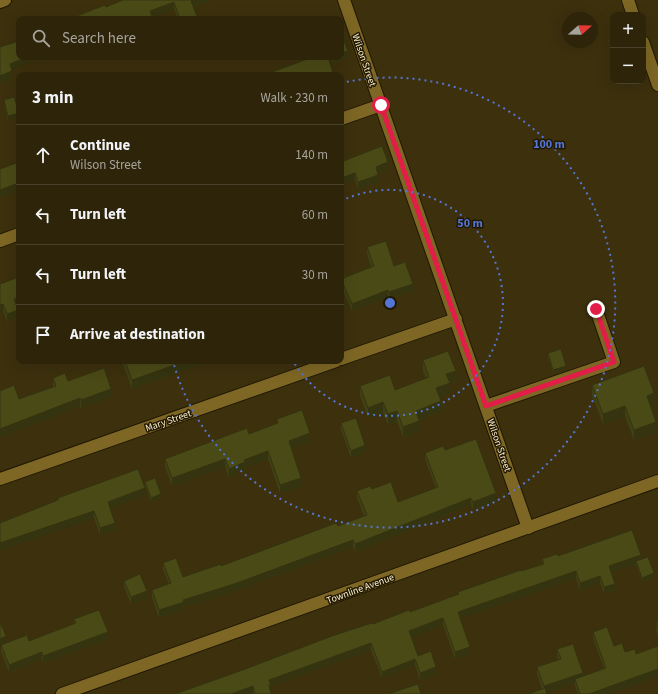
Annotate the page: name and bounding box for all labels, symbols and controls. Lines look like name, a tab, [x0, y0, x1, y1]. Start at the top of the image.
north arrow	[562, 12, 598, 48]
map controls	[610, 12, 646, 84]
button: +	[610, 12, 646, 48]
search box	[16, 16, 344, 60]
icon: search	[30, 27, 52, 49]
text: Search here	[62, 28, 136, 49]
street label: Wilson Street	[348, 32, 380, 89]
button: −	[610, 48, 646, 84]
text: 3 min	[32, 86, 73, 110]
text: Walk · 230 m	[260, 89, 328, 107]
route start	[372, 96, 390, 114]
text: Continue	[70, 135, 130, 156]
text: 100 m	[533, 136, 565, 153]
icon: ahead	[32, 144, 54, 166]
text: 140 m	[295, 146, 328, 164]
text: Wilson Street	[70, 156, 142, 174]
icon: left	[32, 204, 54, 226]
text: Turn left	[70, 204, 126, 225]
text: 60 m	[302, 206, 328, 224]
text: 50 m	[457, 215, 483, 232]
icon: left	[32, 264, 54, 286]
text: Turn left	[70, 264, 126, 285]
text: 30 m	[302, 266, 328, 284]
centre of rings	[383, 296, 397, 310]
route end	[587, 300, 605, 318]
icon: arrive	[32, 324, 54, 346]
text: Arrive at destination	[70, 324, 205, 345]
street label: Mary Street	[143, 406, 194, 435]
street label: Wilson Street	[483, 417, 515, 474]
street label: Townline Avenue	[325, 570, 396, 608]

